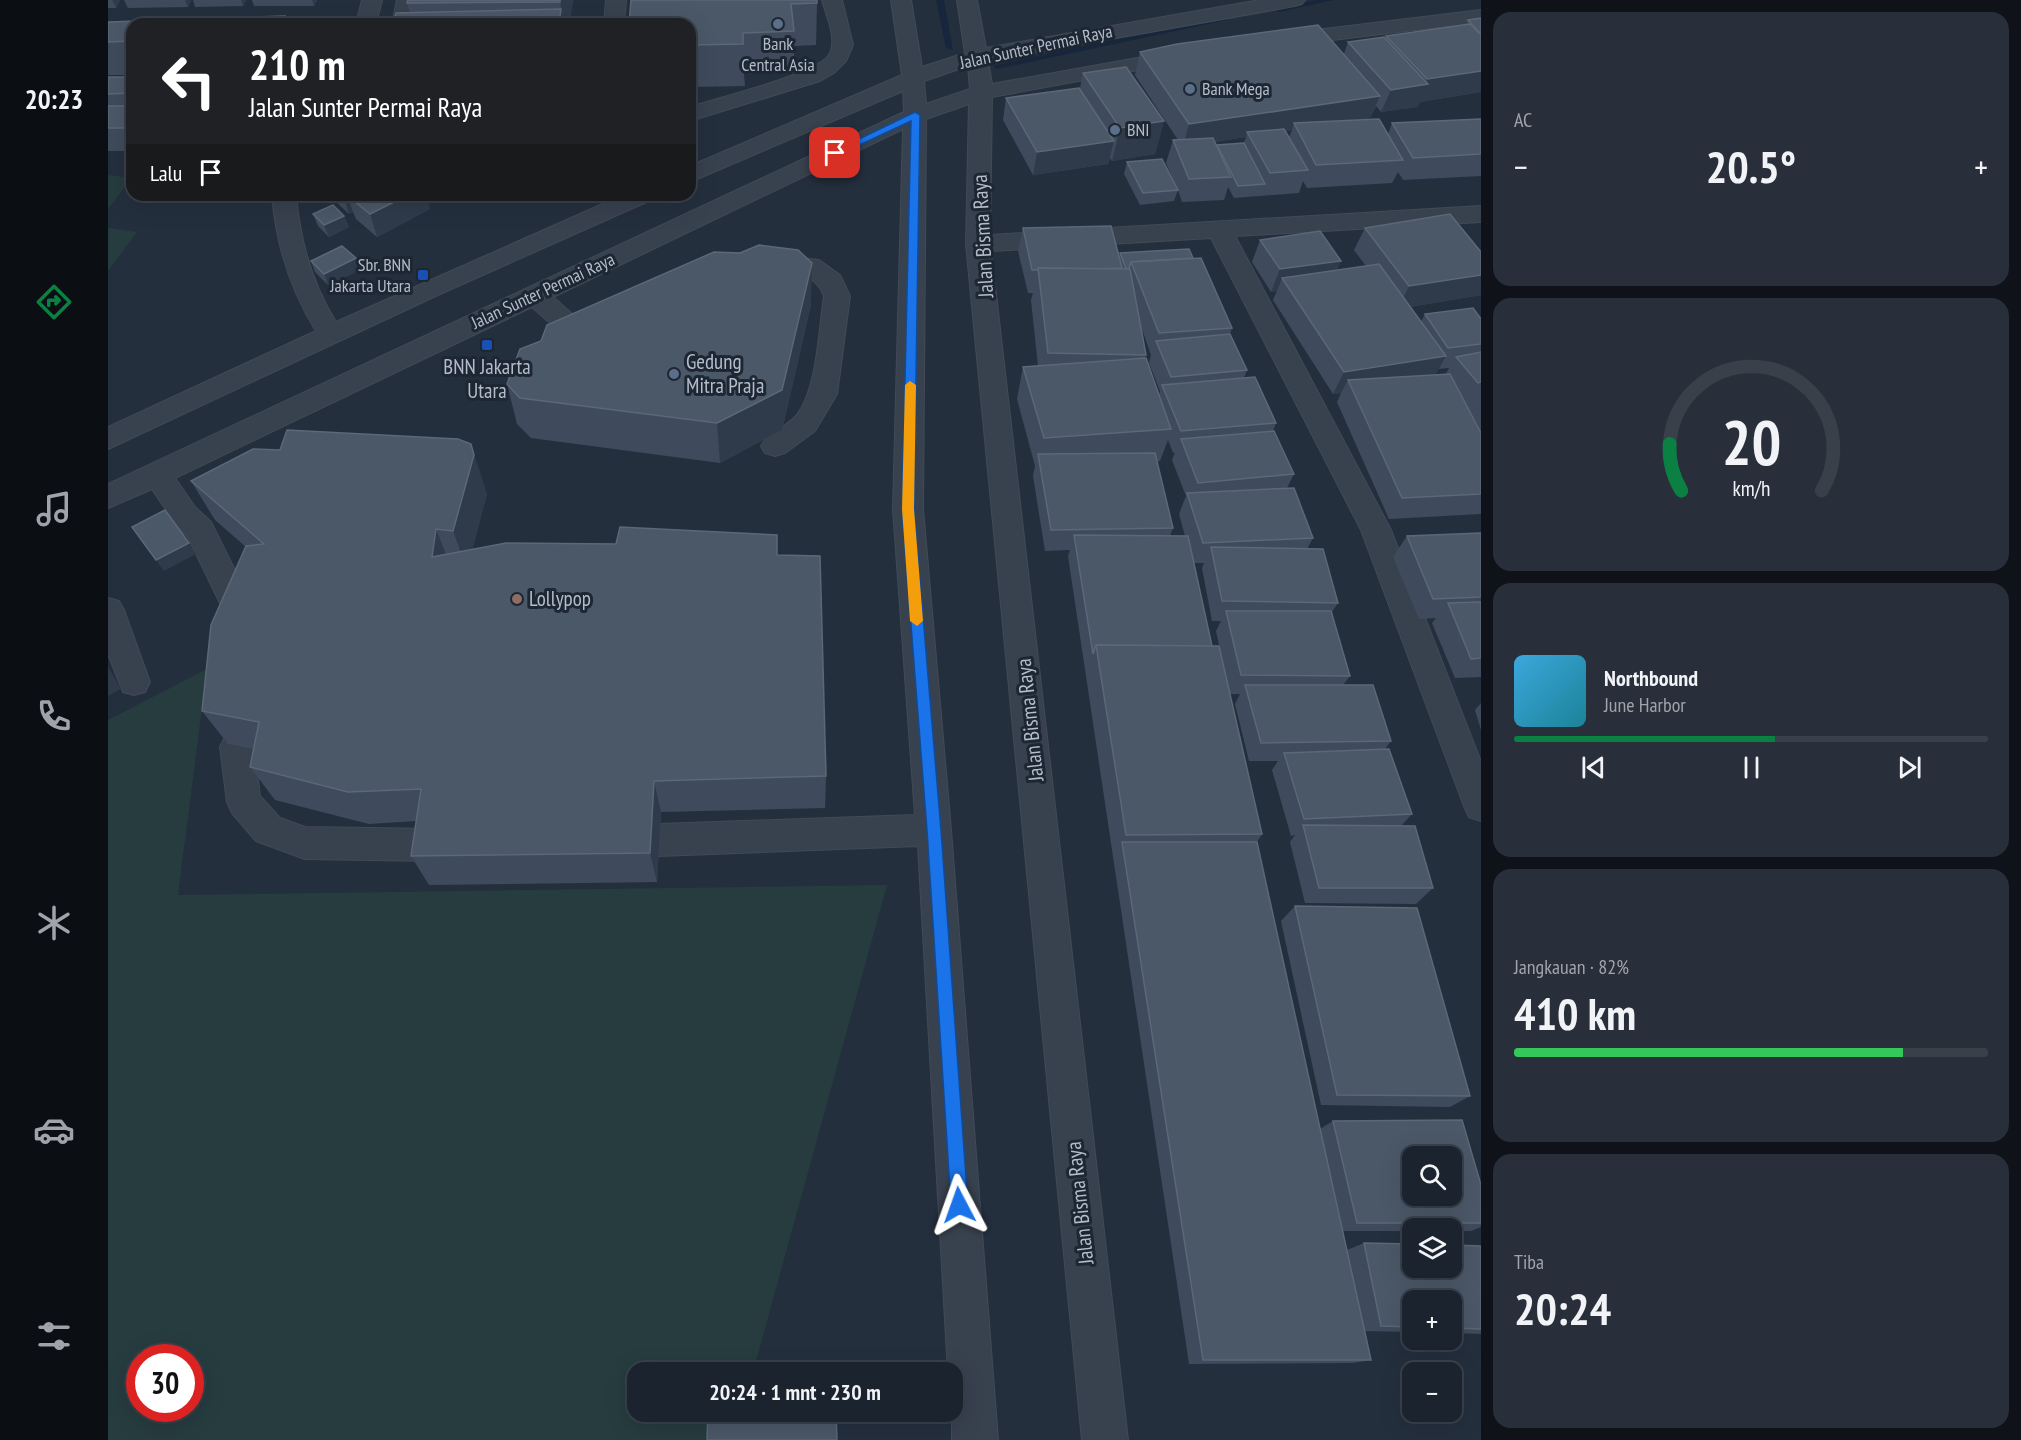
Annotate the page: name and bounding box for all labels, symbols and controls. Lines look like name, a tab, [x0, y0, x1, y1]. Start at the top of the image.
marker: Bank Central Asia	[771, 17, 785, 31]
street label: Jalan Sunter Permai Raya	[956, 19, 1114, 74]
place label: Bank Central Asia	[741, 32, 815, 76]
text: 210 m	[249, 37, 346, 92]
icon: left	[150, 42, 228, 120]
place label: Bank Mega	[1202, 77, 1270, 100]
text: 20:23	[25, 82, 83, 116]
marker: Bank Mega	[1183, 82, 1197, 96]
text: Jalan Sunter Permai Raya	[249, 90, 482, 124]
text: AC	[1514, 107, 1532, 133]
place label: BNI	[1127, 118, 1149, 141]
marker: BNI	[1108, 123, 1122, 137]
pin	[809, 127, 860, 178]
icon: arrive	[818, 136, 851, 169]
text: 20.5°	[1706, 137, 1796, 195]
text: −	[1514, 145, 1528, 188]
text: +	[1974, 145, 1988, 188]
icon: arrive	[194, 156, 227, 189]
text: Lalu	[150, 159, 182, 187]
street label: Jalan Bisma Raya	[966, 174, 999, 299]
street label: Jalan Sunter Permai Raya	[467, 247, 618, 334]
place label: Sbr. BNN Jakarta Utara	[329, 253, 411, 297]
marker: Sbr. BNN Jakarta Utara	[416, 268, 430, 282]
icon: directions	[33, 281, 75, 323]
marker: BNN Jakarta Utara	[480, 338, 494, 352]
place label: Gedung Mitra Praja	[686, 348, 764, 399]
place label: BNN Jakarta Utara	[443, 353, 531, 404]
marker: Gedung Mitra Praja	[667, 367, 681, 381]
text: 20	[1721, 402, 1781, 483]
text: km/h	[1732, 475, 1770, 503]
icon: music	[33, 488, 75, 530]
place label: Lollypop	[529, 585, 591, 612]
marker: Lollypop	[510, 592, 524, 606]
street label: Jalan Bisma Raya	[1010, 657, 1049, 784]
text: Northbound	[1604, 664, 1698, 692]
text: June Harbor	[1604, 692, 1686, 718]
icon: phone	[33, 695, 75, 737]
icon: previous	[1577, 751, 1610, 784]
icon: pause	[1735, 751, 1768, 784]
icon: next	[1893, 751, 1926, 784]
icon: climate	[33, 902, 75, 944]
text: Jangkauan · 82%	[1514, 954, 1629, 980]
text: 410 km	[1514, 984, 1636, 1042]
icon: car	[33, 1109, 75, 1151]
street label: Jalan Bisma Raya	[1060, 1140, 1099, 1267]
map controls	[1402, 1146, 1462, 1422]
button: search	[1402, 1146, 1462, 1206]
position arrow	[927, 1173, 991, 1237]
button: layers	[1402, 1218, 1462, 1278]
text: Tiba	[1514, 1249, 1544, 1275]
text: 20:24	[1514, 1279, 1611, 1337]
button: +	[1402, 1290, 1462, 1350]
icon: filters	[33, 1315, 75, 1357]
speed limit sign: 30	[126, 1344, 204, 1422]
button: −	[1402, 1362, 1462, 1422]
text: 20:24 · 1 mnt · 230 m	[709, 1378, 881, 1406]

